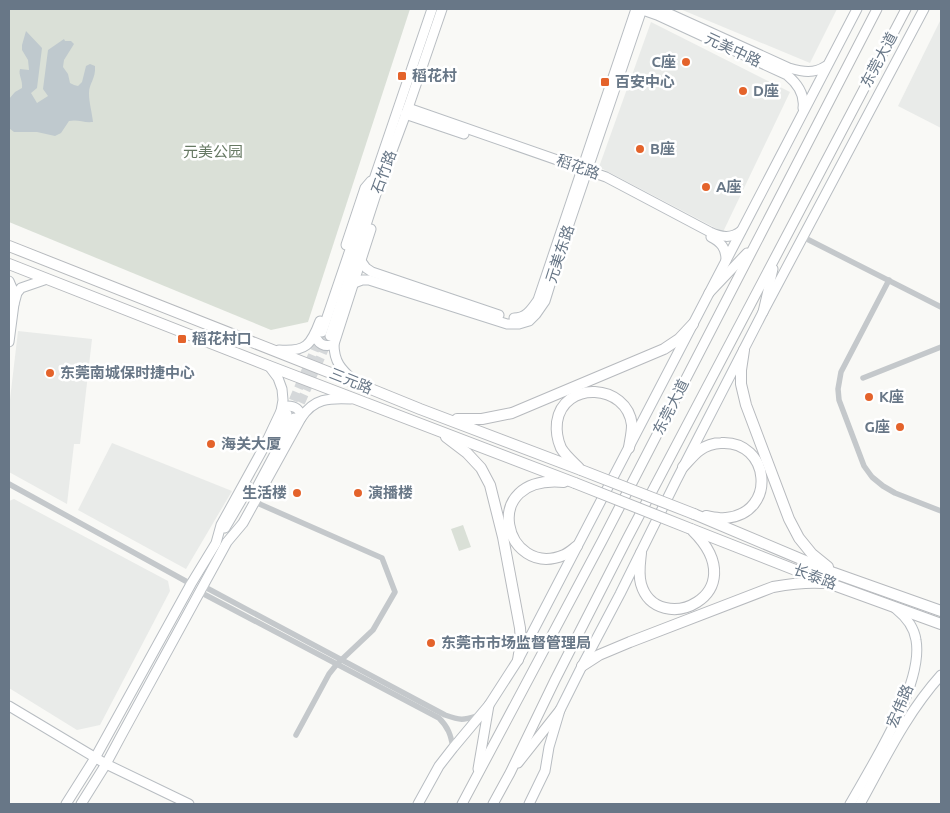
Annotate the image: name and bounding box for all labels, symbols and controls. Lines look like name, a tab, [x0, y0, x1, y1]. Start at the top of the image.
street label: 元美中路	[702, 29, 764, 70]
street label: 东莞大道	[857, 29, 900, 90]
place label: C座	[651, 53, 676, 70]
marker: C座	[680, 56, 692, 68]
place label: 稻花村	[412, 67, 457, 84]
marker: 稻花村	[396, 70, 408, 82]
place label: 百安中心	[615, 73, 675, 90]
marker: 百安中心	[599, 76, 611, 88]
place label: D座	[753, 82, 779, 99]
marker: D座	[737, 85, 749, 97]
place label: B座	[650, 140, 675, 157]
park label: 元美公园	[183, 143, 243, 160]
marker: B座	[634, 143, 646, 155]
street label: 石竹路	[368, 148, 399, 196]
street label: 稻花路	[554, 151, 602, 182]
place label: A座	[716, 178, 742, 195]
marker: A座	[700, 181, 712, 193]
street label: 元美东路	[542, 223, 577, 285]
place label: 稻花村口	[192, 330, 252, 347]
marker: 稻花村口	[176, 333, 188, 345]
place label: 东莞南城保时捷中心	[60, 364, 195, 381]
street label: 三元路	[327, 364, 375, 397]
marker: 东莞南城保时捷中心	[44, 367, 56, 379]
street label: 东莞大道	[649, 376, 692, 437]
place label: K座	[879, 388, 904, 405]
marker: K座	[863, 391, 875, 403]
place label: G座	[865, 418, 890, 435]
marker: G座	[894, 421, 906, 433]
place label: 海关大厦	[221, 435, 281, 452]
marker: 海关大厦	[205, 438, 217, 450]
place label: 生活楼	[242, 484, 287, 501]
place label: 演播楼	[368, 484, 413, 501]
marker: 生活楼	[291, 487, 303, 499]
marker: 演播楼	[352, 487, 364, 499]
street label: 长泰路	[791, 561, 839, 593]
place label: 东莞市市场监督管理局	[441, 634, 591, 651]
marker: 东莞市市场监督管理局	[425, 637, 437, 649]
street label: 宏伟路	[883, 682, 916, 730]

